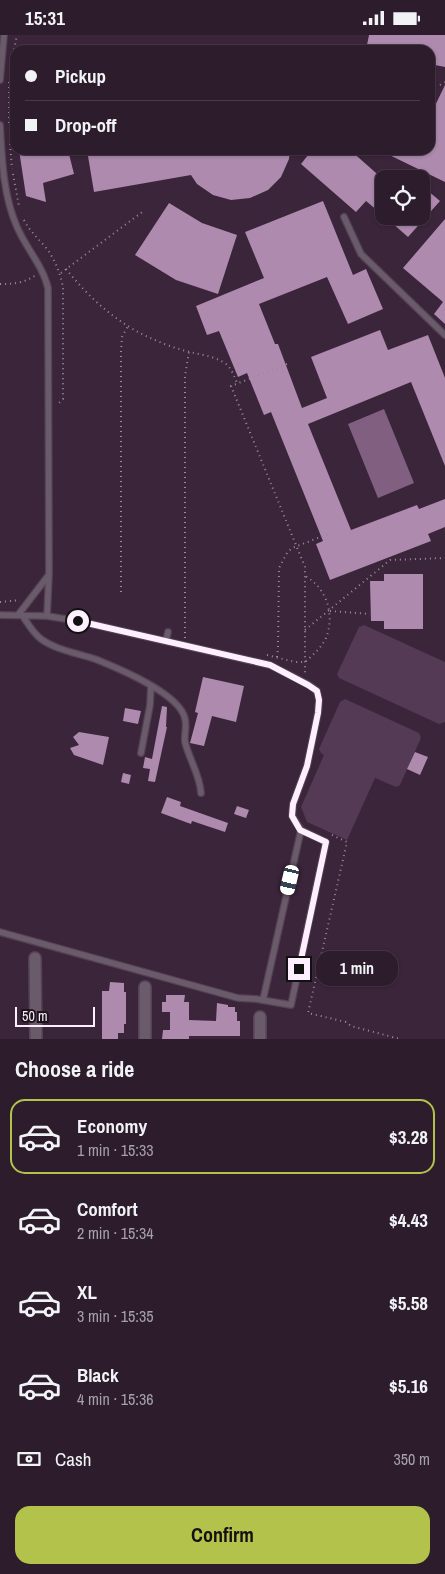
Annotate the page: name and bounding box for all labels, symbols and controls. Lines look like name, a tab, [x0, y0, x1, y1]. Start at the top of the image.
text: 15:31	[25, 5, 65, 31]
text: Pickup	[55, 63, 106, 89]
text: Drop-off	[55, 112, 116, 138]
map controls	[375, 170, 430, 225]
button: locate	[375, 170, 430, 225]
route start	[67, 610, 89, 632]
car	[279, 864, 300, 896]
callout: 1 min	[316, 951, 399, 987]
text: 1 min	[340, 957, 374, 979]
route end	[288, 958, 310, 980]
scale bar	[15, 1004, 95, 1027]
text: 50 m	[22, 1007, 48, 1025]
text: Choose a ride	[15, 1054, 134, 1084]
text: Economy	[77, 1113, 147, 1139]
icon: car	[17, 1114, 62, 1159]
text: $3.28	[389, 1124, 428, 1150]
text: 1 min · 15:33	[77, 1139, 154, 1161]
text: Comfort	[77, 1196, 138, 1222]
icon: car	[17, 1197, 62, 1242]
text: $4.43	[389, 1207, 428, 1233]
text: 2 min · 15:34	[77, 1222, 154, 1244]
text: XL	[77, 1279, 97, 1305]
icon: car	[17, 1280, 62, 1325]
text: $5.58	[389, 1290, 428, 1316]
text: 3 min · 15:35	[77, 1305, 154, 1327]
text: Black	[77, 1362, 119, 1388]
icon: car	[17, 1363, 62, 1408]
text: $5.16	[389, 1373, 428, 1399]
text: 4 min · 15:36	[77, 1388, 154, 1410]
icon: cash	[15, 1445, 43, 1473]
text: Cash	[55, 1446, 91, 1472]
text: 350 m	[394, 1448, 430, 1470]
button: Confirm	[15, 1506, 430, 1564]

